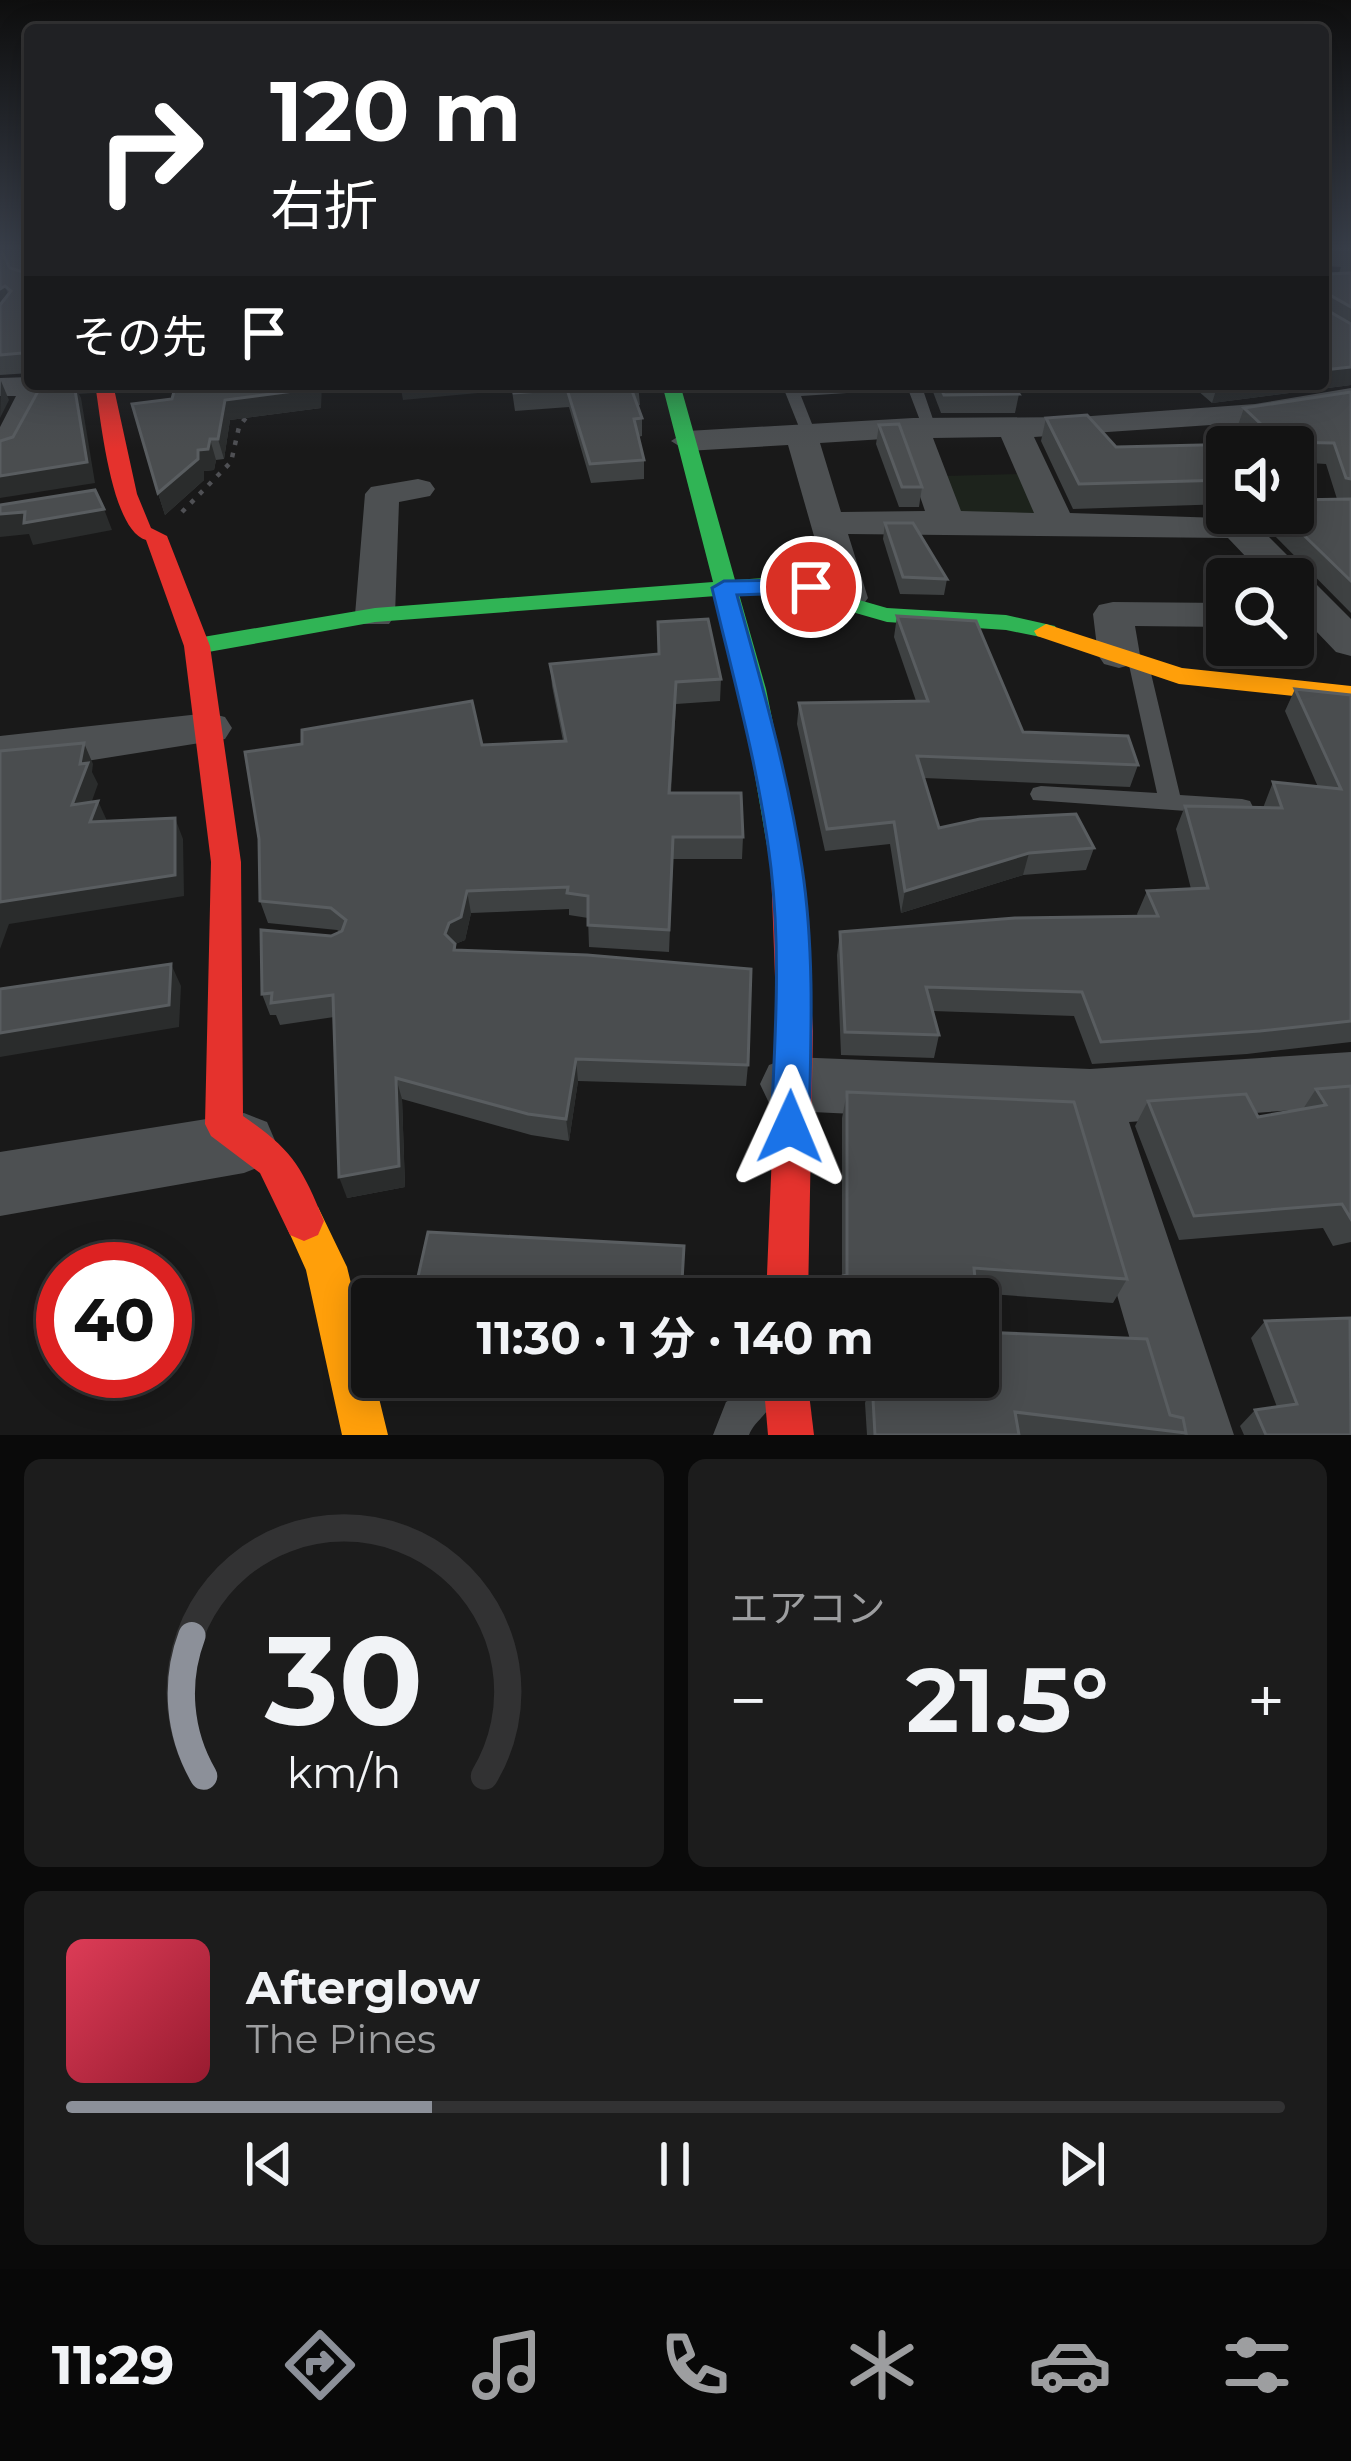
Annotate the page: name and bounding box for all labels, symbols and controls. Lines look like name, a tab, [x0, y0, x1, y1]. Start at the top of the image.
text: 120 m	[270, 60, 521, 162]
icon: right	[72, 72, 228, 228]
text: 右折	[270, 173, 378, 239]
icon: arrive	[231, 300, 297, 366]
text: その先	[72, 309, 207, 364]
map controls	[1206, 426, 1314, 666]
button: sound	[1206, 426, 1314, 534]
pin	[760, 536, 862, 638]
icon: arrive	[778, 554, 844, 620]
button: search	[1206, 558, 1314, 666]
position arrow	[727, 1064, 853, 1190]
speed limit sign: 40	[36, 1242, 192, 1398]
text: 11:30 · 1 分 · 140 m	[477, 1310, 873, 1365]
text: エアコン	[730, 1584, 886, 1632]
text: 30	[263, 1604, 423, 1756]
text: 21.5°	[906, 1645, 1109, 1755]
text: −	[730, 1660, 767, 1741]
text: +	[1247, 1660, 1285, 1741]
text: km/h	[287, 1746, 401, 1799]
text: Afterglow	[246, 1960, 480, 2015]
text: The Pines	[246, 2015, 436, 2063]
icon: previous	[236, 2131, 302, 2197]
icon: pause	[642, 2131, 708, 2197]
icon: next	[1049, 2131, 1115, 2197]
icon: directions	[278, 2323, 362, 2407]
icon: music	[465, 2323, 549, 2407]
icon: phone	[653, 2323, 737, 2407]
icon: climate	[840, 2323, 924, 2407]
icon: car	[1028, 2323, 1112, 2407]
icon: filters	[1215, 2323, 1299, 2407]
text: 11:29	[52, 2332, 174, 2398]

